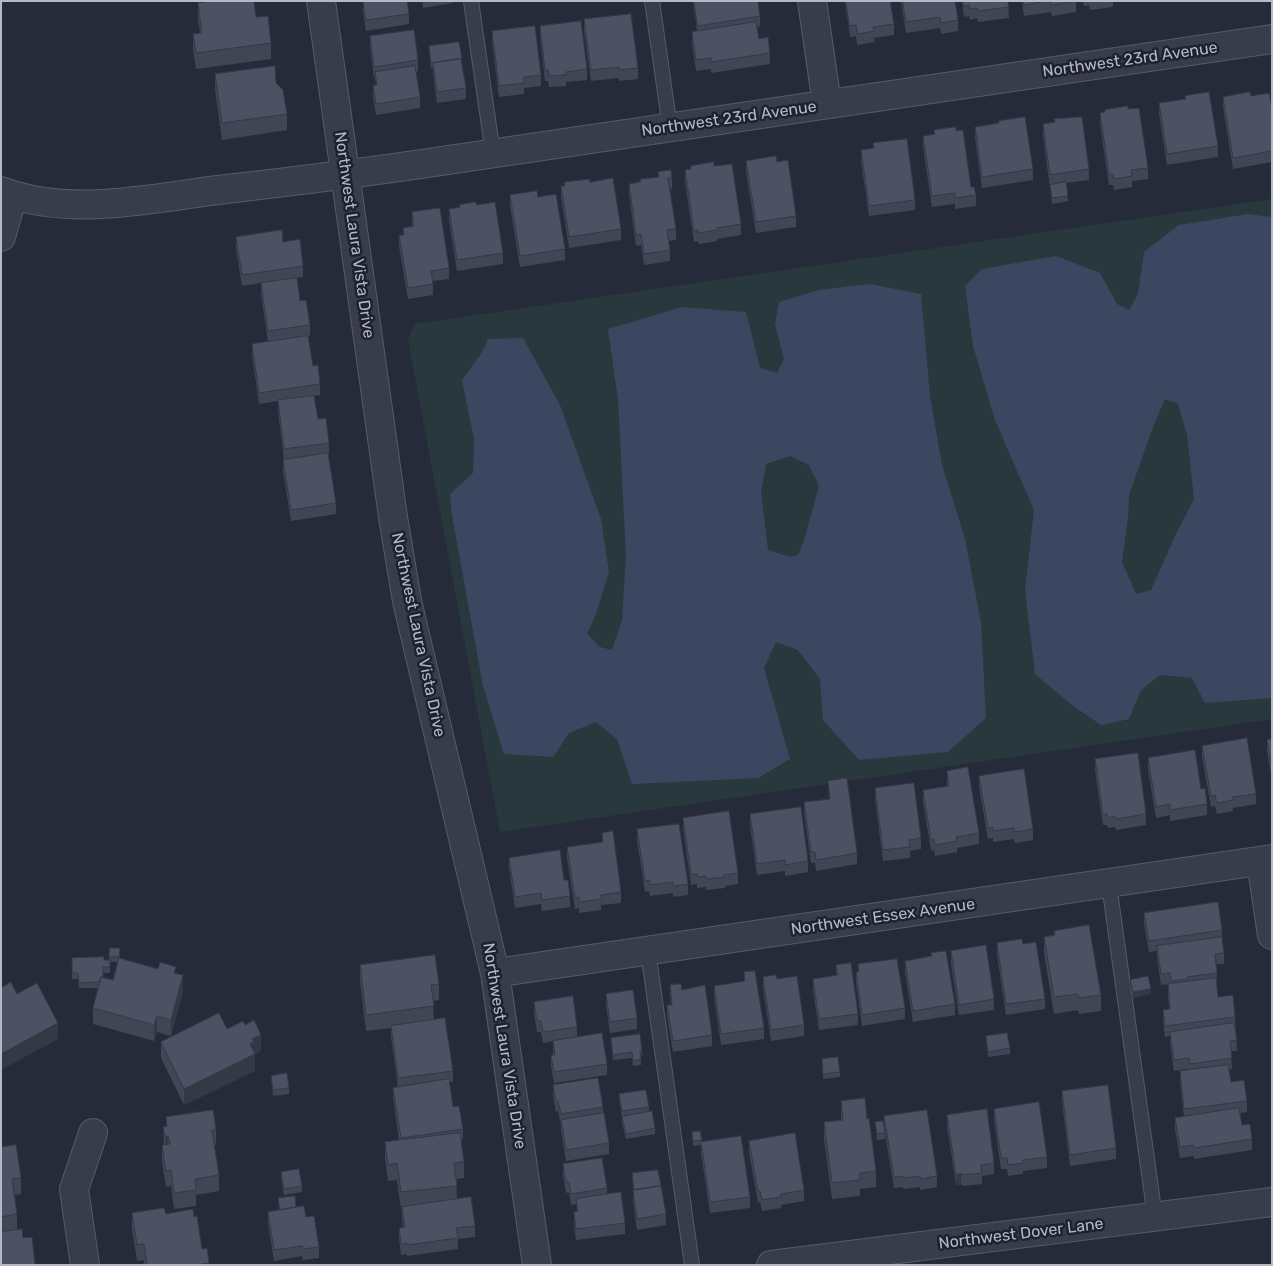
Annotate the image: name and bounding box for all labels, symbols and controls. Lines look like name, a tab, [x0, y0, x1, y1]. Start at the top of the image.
street label: Northwest 23rd Avenue	[1041, 38, 1219, 82]
street label: Northwest 23rd Avenue	[640, 97, 818, 141]
street label: Northwest Laura Vista Drive	[330, 131, 378, 339]
street label: Northwest Laura Vista Drive	[387, 531, 449, 739]
street label: Northwest Essex Avenue	[790, 895, 976, 939]
street label: Northwest Laura Vista Drive	[478, 942, 530, 1150]
street label: Northwest Dover Lane	[937, 1214, 1105, 1254]

